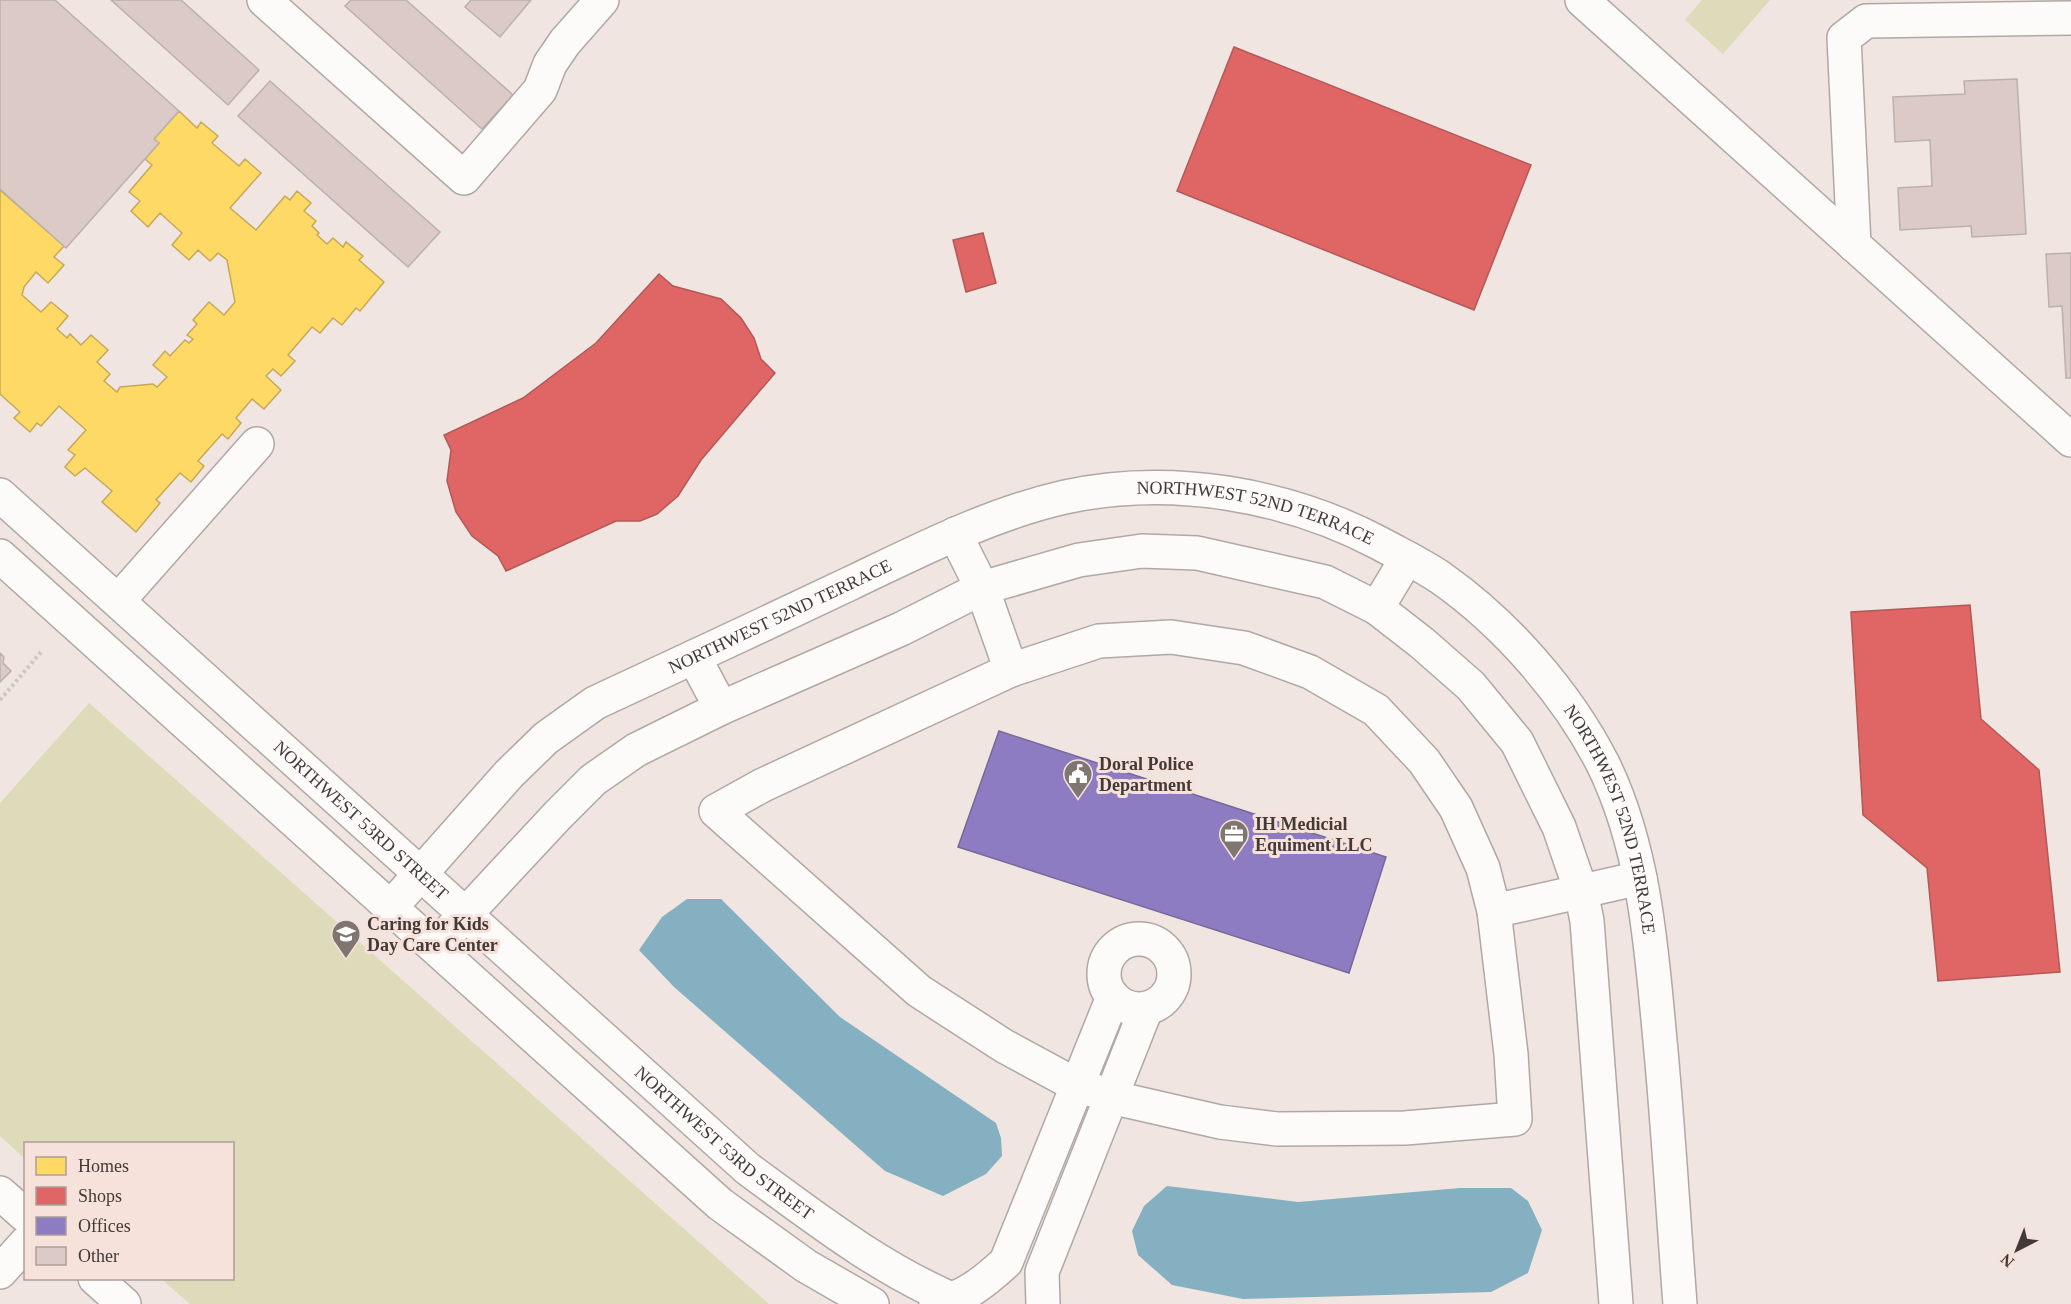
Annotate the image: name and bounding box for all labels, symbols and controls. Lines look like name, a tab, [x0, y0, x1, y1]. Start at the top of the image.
street label: NORTHWEST 52ND TERRACE	[1136, 477, 1377, 549]
street label: NORTHWEST 52ND TERRACE	[665, 555, 895, 678]
street label: NORTHWEST 52ND TERRACE	[1560, 701, 1659, 935]
street label: NORTHWEST 53RD STREET	[270, 737, 452, 904]
place label: Doral Police Department	[1099, 754, 1193, 795]
public building icon: Doral Police Department	[1062, 758, 1094, 800]
place label: IH Medicial Equiment LLC	[1255, 814, 1373, 855]
office icon: IH Medicial Equiment LLC	[1218, 818, 1250, 860]
place label: Caring for Kids Day Care Center	[367, 914, 498, 955]
school or university icon: Caring for Kids Day Care Center	[330, 918, 362, 960]
street label: NORTHWEST 53RD STREET	[631, 1062, 818, 1224]
legend	[24, 1142, 234, 1280]
text: Homes	[78, 1156, 129, 1176]
text: Shops	[78, 1186, 122, 1206]
text: Offices	[78, 1216, 131, 1236]
north arrow	[1987, 1220, 2047, 1280]
text: Other	[78, 1246, 119, 1266]
text: N	[1997, 1250, 2017, 1271]

